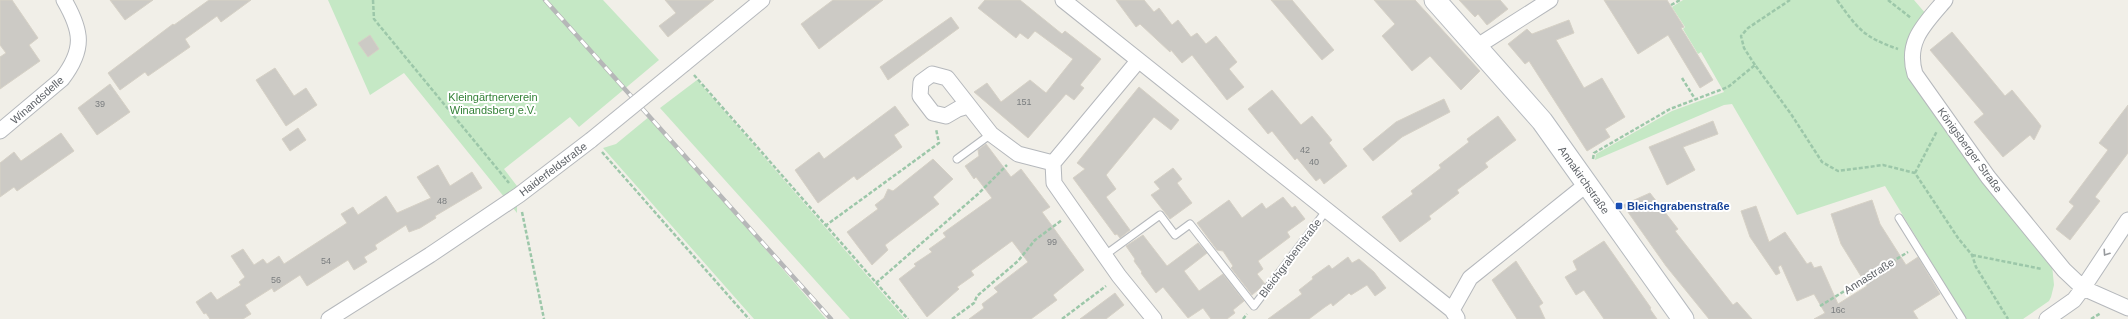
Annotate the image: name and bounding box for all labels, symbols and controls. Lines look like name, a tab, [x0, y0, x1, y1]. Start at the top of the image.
street label: Winandsdelle	[8, 74, 66, 126]
park label: Kleingärtnerverein Winandsberg e.V.	[448, 91, 538, 116]
house number: 151	[1016, 97, 1032, 107]
house number: 39	[95, 99, 105, 109]
street label: Königsberger Straße	[1935, 105, 2005, 195]
street label: Haiderfeldstraße	[517, 140, 589, 198]
street label: Annakirchstraße	[1556, 144, 1612, 216]
house number: 42	[1300, 145, 1310, 155]
house number: 40	[1309, 157, 1319, 167]
house number: 48	[437, 196, 447, 206]
place label: Bleichgrabenstraße	[1627, 200, 1730, 212]
marker: Bleichgrabenstraße	[1614, 201, 1624, 211]
street label: Bleichgrabenstraße	[1257, 216, 1323, 300]
house number: 99	[1047, 237, 1057, 247]
one-way arrow	[2104, 249, 2111, 256]
house number: 54	[321, 256, 331, 266]
street label: Annastraße	[1842, 256, 1896, 296]
house number: 56	[271, 275, 281, 285]
house number: 16c	[1831, 305, 1846, 315]

